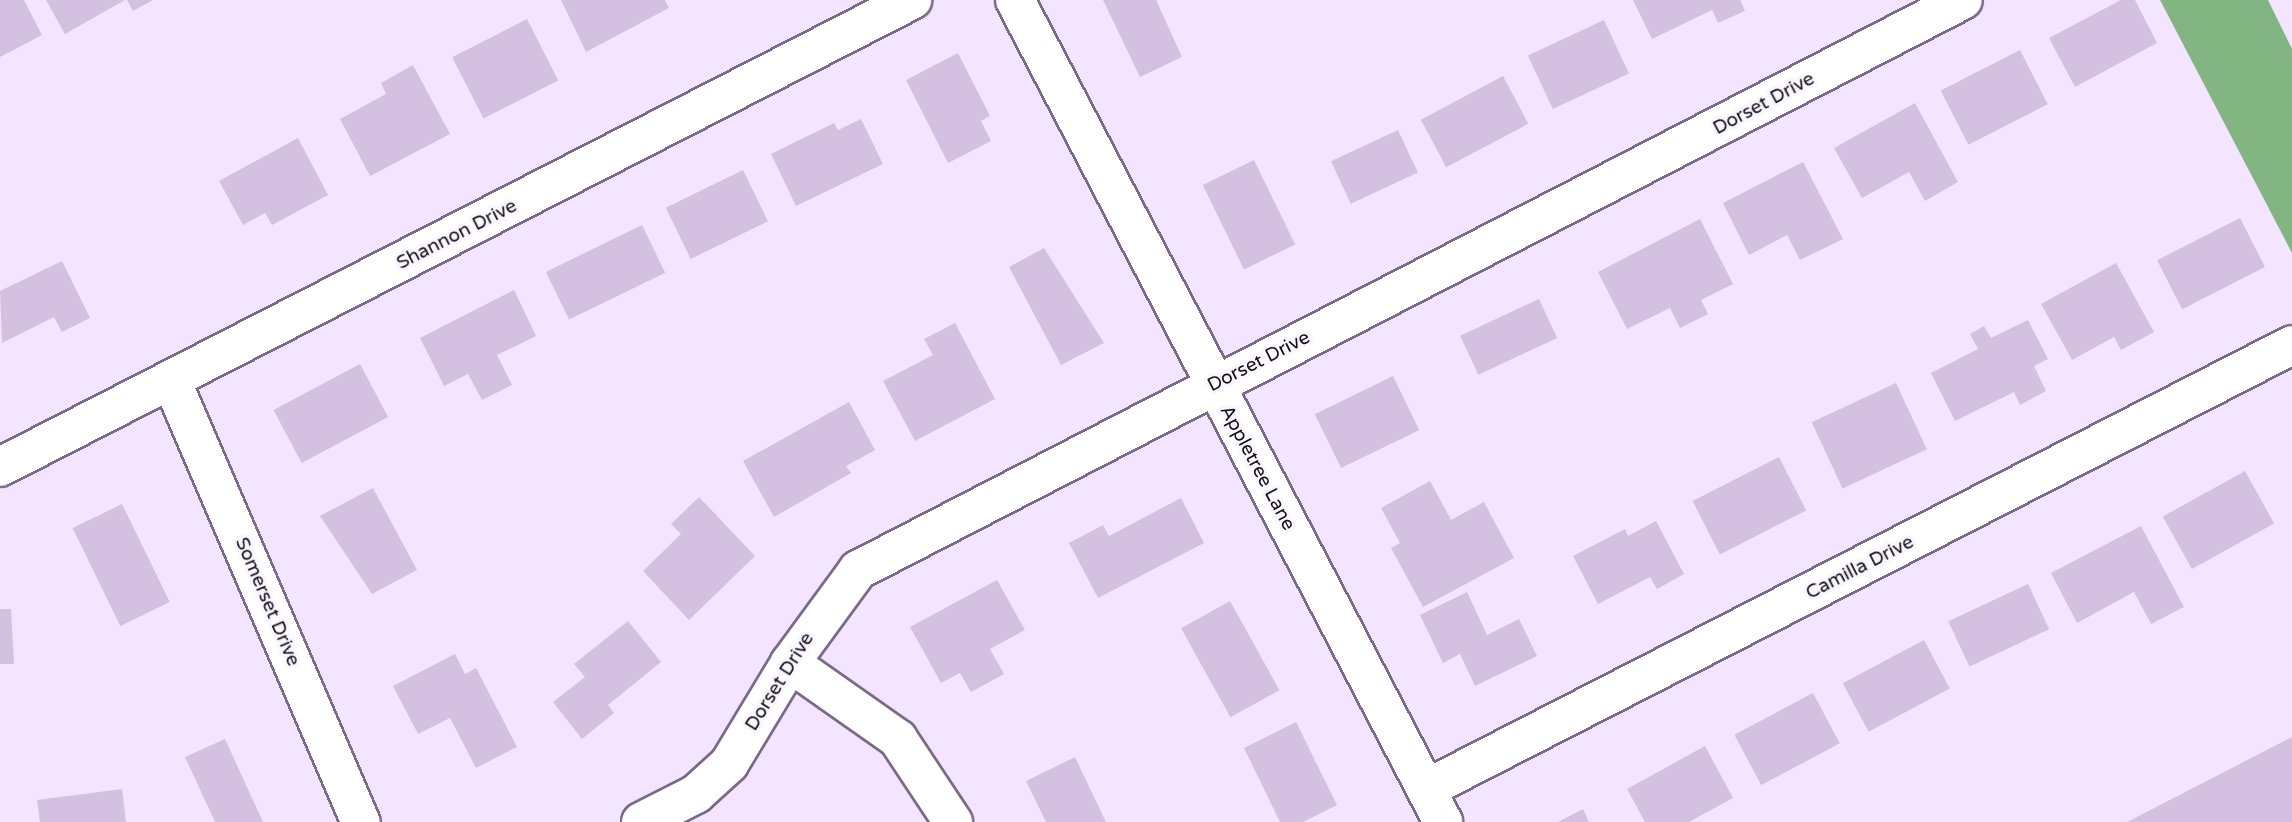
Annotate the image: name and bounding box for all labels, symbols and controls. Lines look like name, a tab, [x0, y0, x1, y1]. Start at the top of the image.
street label: Dorset Drive	[1709, 68, 1819, 140]
street label: Shannon Drive	[393, 195, 521, 275]
street label: Dorset Drive	[1204, 327, 1314, 397]
street label: Appletree Lane	[1215, 402, 1299, 534]
street label: Camilla Drive	[1802, 531, 1918, 605]
street label: Somerset Drive	[230, 534, 304, 670]
street label: Dorset Drive	[741, 629, 819, 735]

